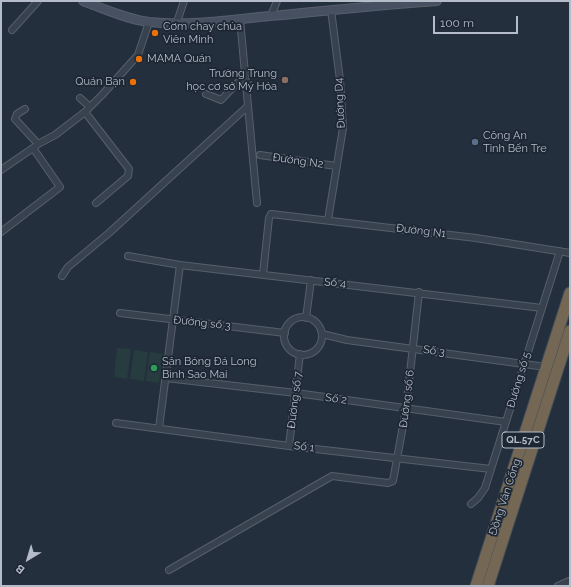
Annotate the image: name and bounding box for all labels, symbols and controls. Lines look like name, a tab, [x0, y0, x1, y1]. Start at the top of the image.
scale bar	[435, 8, 520, 34]
text: 100 m	[440, 16, 474, 30]
place label: Cơm chay chùa Viên Minh	[163, 20, 242, 46]
marker: Cơm chay chùa Viên Minh	[150, 28, 160, 38]
place label: MAMA Quán	[147, 52, 211, 66]
marker: MAMA Quán	[134, 54, 144, 64]
place label: Trường Trung học cơ sở Mỹ Hóa	[186, 67, 277, 93]
place label: Quán Bạn	[75, 75, 125, 89]
marker: Trường Trung học cơ sở Mỹ Hóa	[280, 75, 290, 85]
marker: Quán Bạn	[128, 77, 138, 87]
street label: Đường D4	[332, 77, 348, 129]
place label: Công An Tỉnh Bến Tre	[483, 129, 547, 155]
marker: Công An Tỉnh Bến Tre	[470, 137, 480, 147]
street label: Đường N2	[272, 151, 324, 171]
street label: Đường N1	[395, 221, 447, 241]
street label: Số 4	[323, 275, 347, 291]
street label: Đường số 3	[173, 313, 231, 333]
street label: Số 3	[422, 343, 446, 359]
street label: Đường số 5	[504, 350, 534, 410]
place label: Sân Bóng Đá Long Bình Sao Mai	[162, 355, 257, 381]
marker: Sân Bóng Đá Long Bình Sao Mai	[149, 363, 159, 373]
street label: Đường số 6	[397, 369, 417, 429]
street label: Đường số 7	[285, 371, 305, 429]
street label: Số 2	[324, 391, 348, 407]
road number: QL.57C	[502, 432, 544, 448]
street label: Số 1	[293, 439, 315, 455]
street label: Đồng Văn Cống	[486, 457, 524, 537]
north arrow	[8, 539, 48, 579]
text: B	[13, 561, 27, 576]

